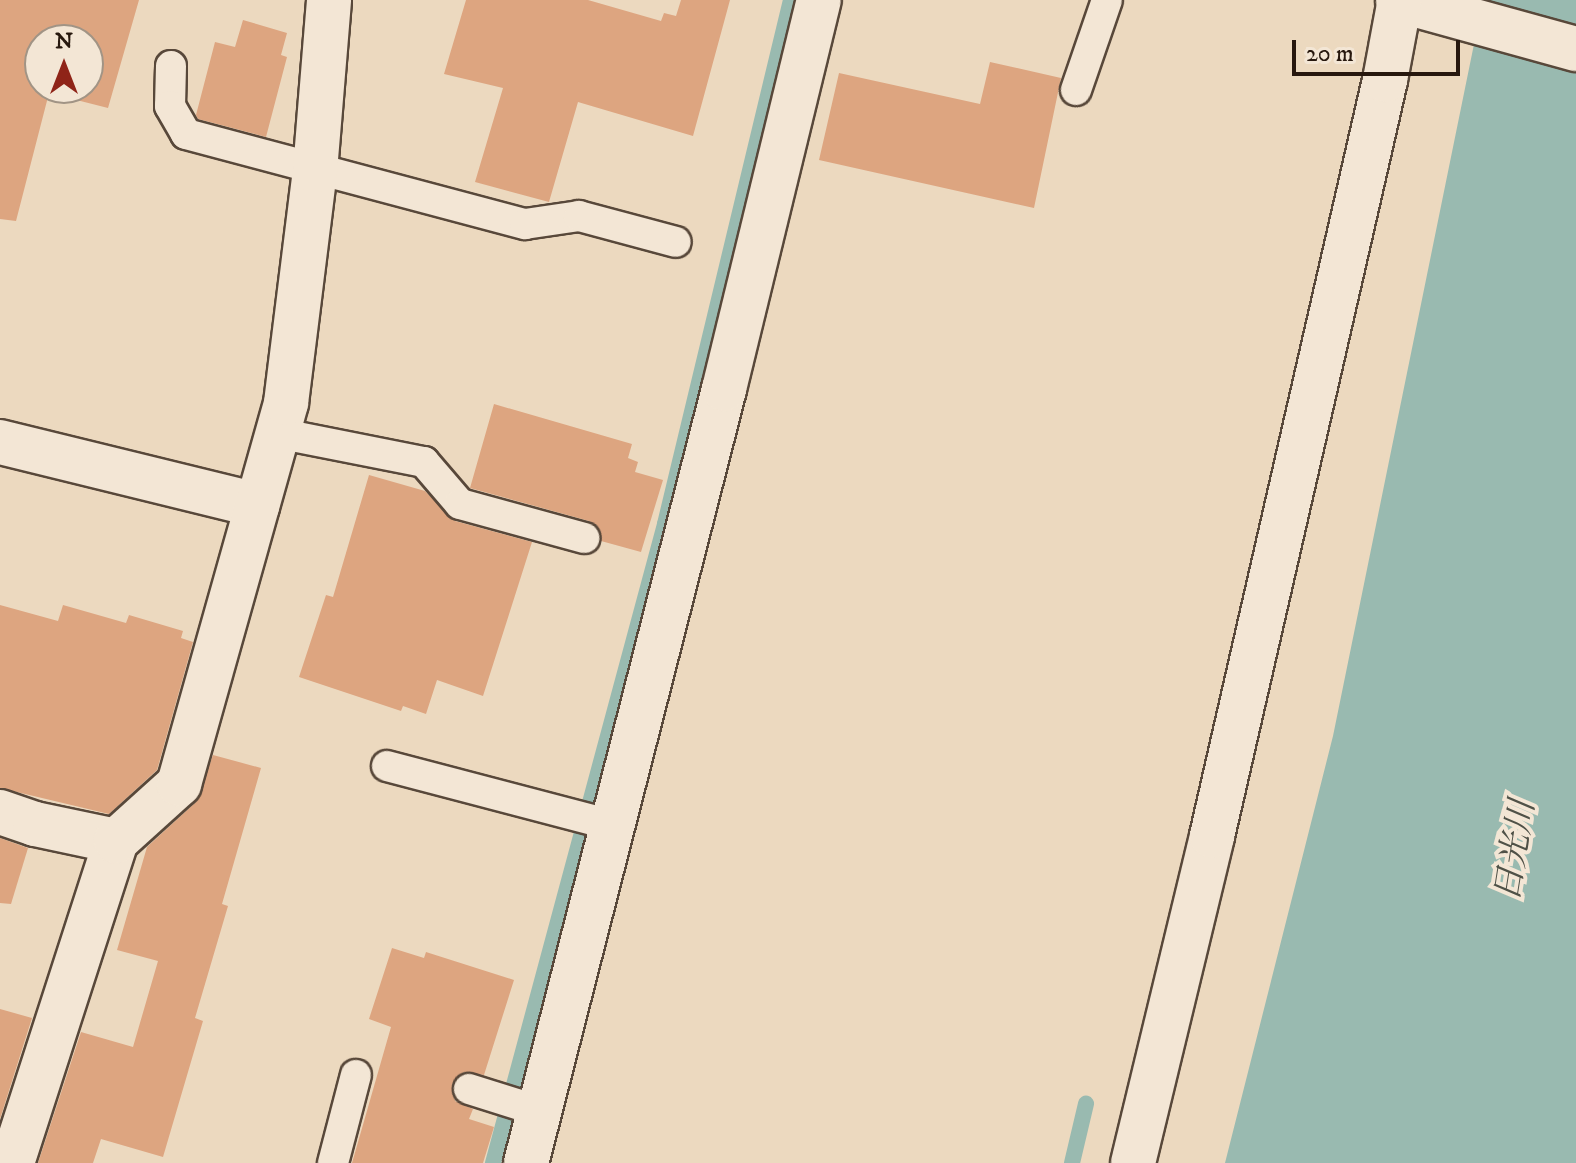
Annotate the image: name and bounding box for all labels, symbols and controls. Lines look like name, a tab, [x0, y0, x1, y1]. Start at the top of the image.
north arrow	[24, 24, 104, 104]
scale bar	[1296, 24, 1464, 74]
text: N	[55, 28, 73, 55]
text: 20 m	[1306, 39, 1354, 69]
water label: 日光川	[1488, 797, 1544, 905]

